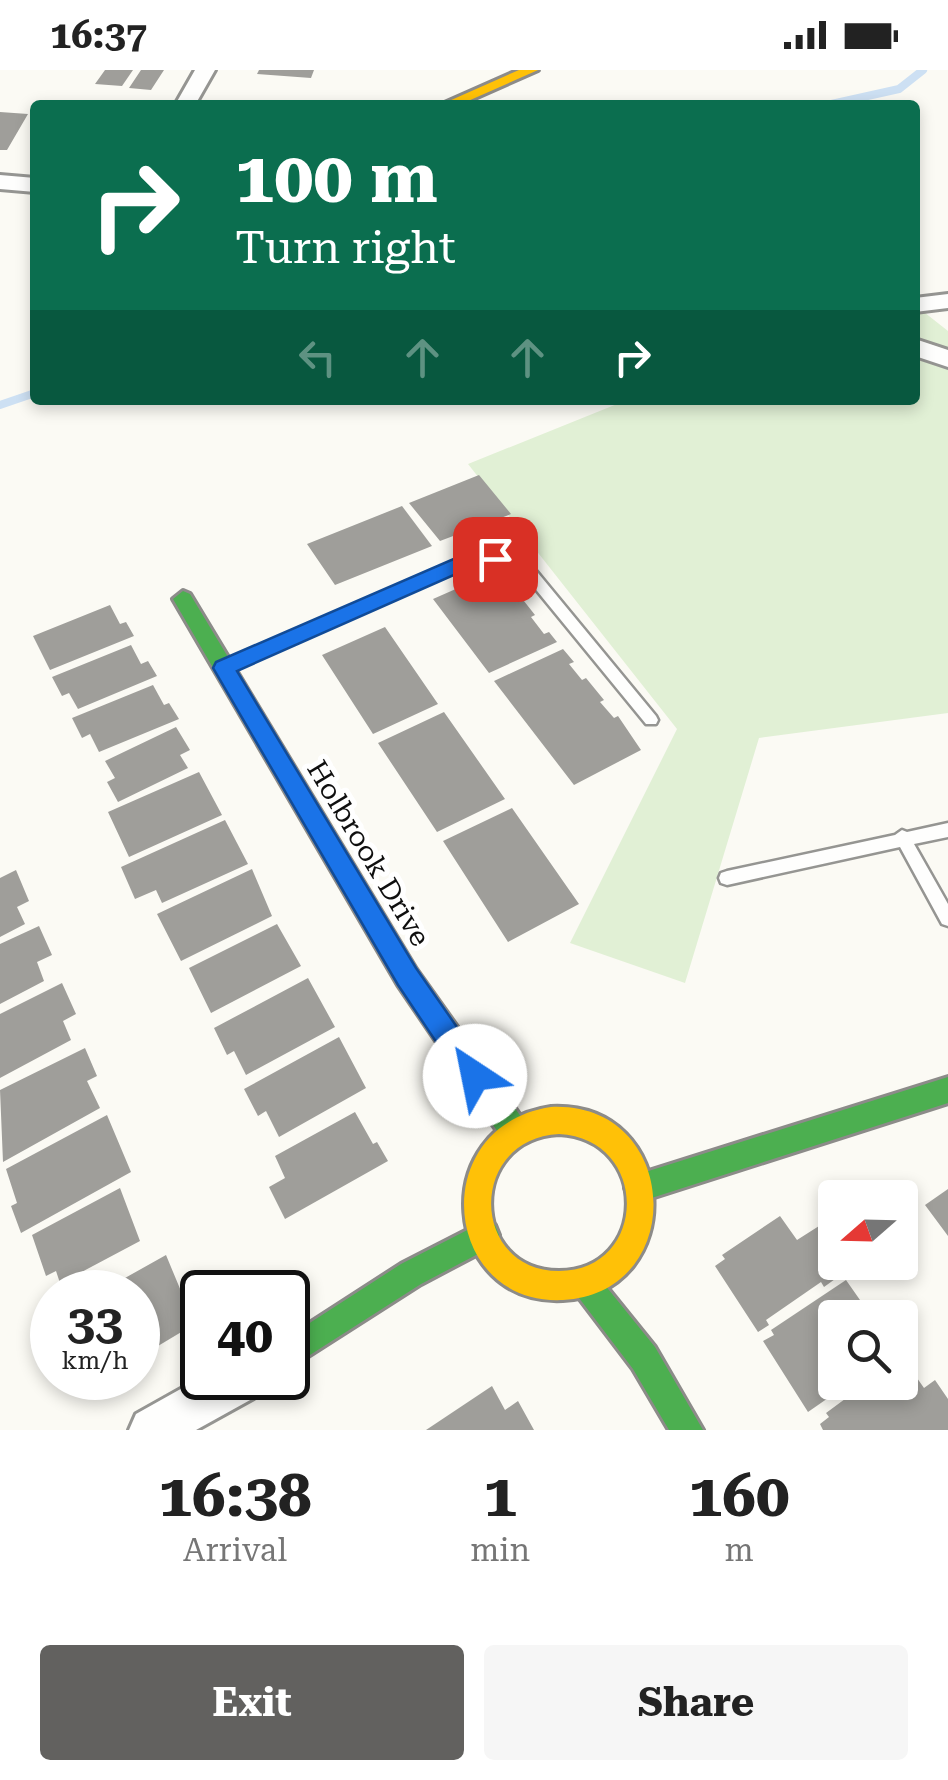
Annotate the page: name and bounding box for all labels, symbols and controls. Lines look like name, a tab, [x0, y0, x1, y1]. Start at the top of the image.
text: 16:37	[50, 13, 147, 57]
text: 100 m	[235, 137, 438, 219]
icon: right	[70, 140, 200, 270]
text: Turn right	[235, 221, 456, 274]
icon: left	[290, 330, 345, 385]
icon: ahead	[395, 330, 450, 385]
icon: ahead	[500, 330, 555, 385]
icon: right	[605, 330, 660, 385]
pin	[453, 517, 538, 602]
icon: arrive	[468, 532, 523, 587]
street label: Holbrook Drive	[300, 755, 437, 952]
position arrow	[423, 1024, 527, 1128]
north arrow	[818, 1180, 918, 1280]
map controls	[818, 1180, 918, 1400]
speed limit sign: 40	[180, 1270, 310, 1400]
text: 33	[67, 1294, 123, 1352]
button: search	[818, 1300, 918, 1400]
text: km/h	[62, 1346, 128, 1375]
text: 16:38	[158, 1460, 312, 1531]
text: 1	[483, 1460, 517, 1531]
text: 160	[689, 1460, 790, 1531]
text: Arrival	[183, 1531, 287, 1569]
text: min	[470, 1531, 530, 1569]
text: m	[725, 1531, 754, 1569]
button: Exit	[40, 1645, 464, 1760]
button: Share	[484, 1645, 908, 1760]

